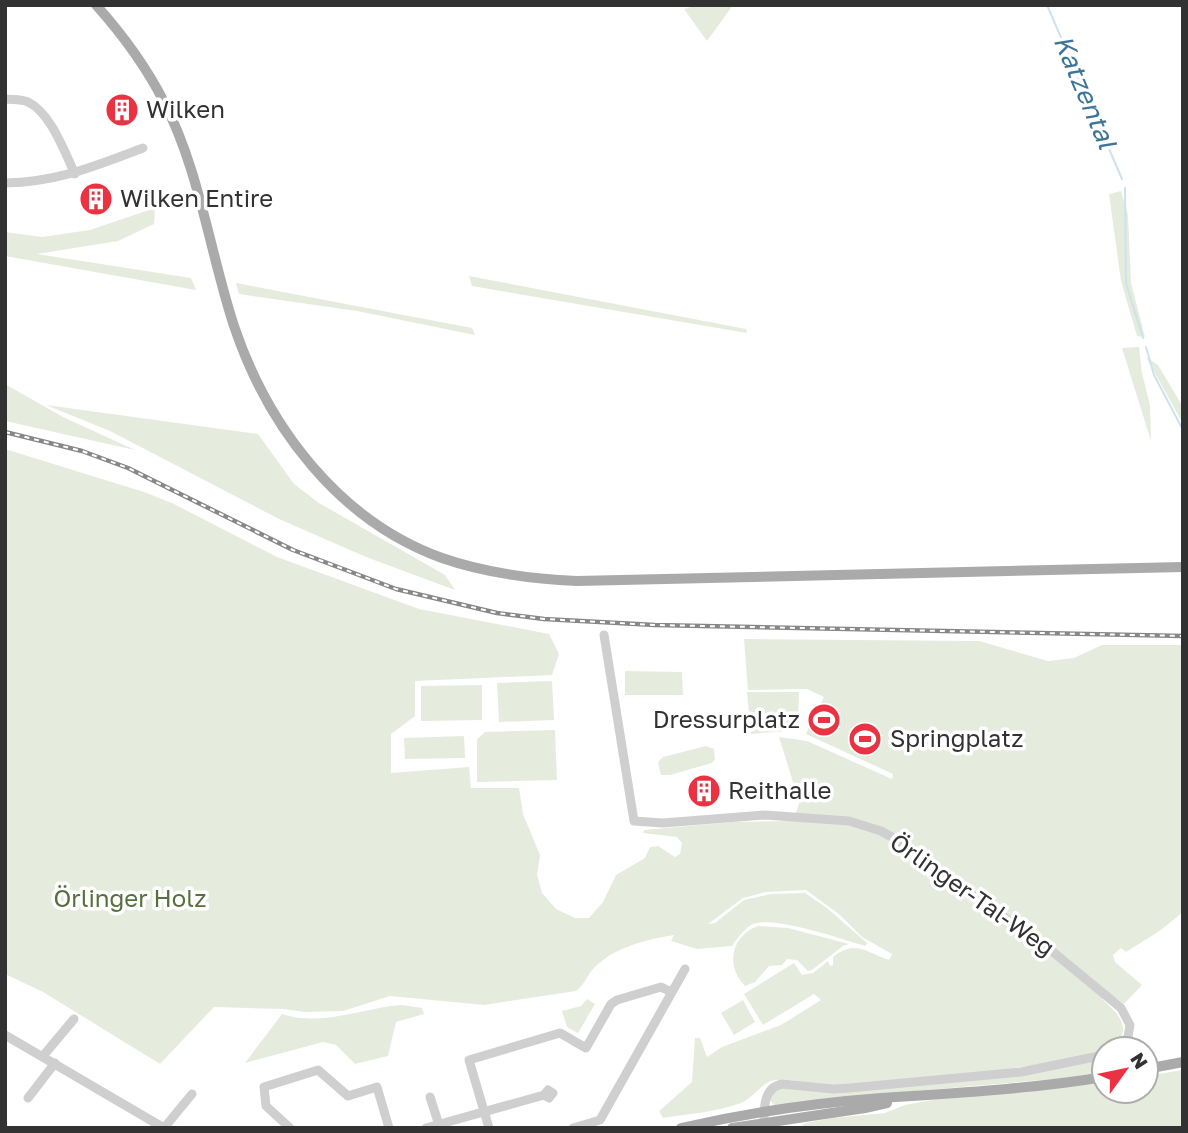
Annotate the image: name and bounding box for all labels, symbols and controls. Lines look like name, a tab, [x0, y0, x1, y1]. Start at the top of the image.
water label: Katzental	[1048, 30, 1124, 155]
building icon: Wilken	[103, 91, 141, 129]
place label: Wilken	[146, 94, 225, 123]
building icon: Wilken Entire	[77, 180, 115, 218]
place label: Wilken Entire	[120, 183, 273, 212]
sports icon: Dressurplatz	[805, 701, 843, 739]
place label: Dressurplatz	[653, 704, 800, 733]
sports icon: Springplatz	[846, 720, 884, 758]
place label: Springplatz	[890, 723, 1024, 752]
building icon: Reithalle	[685, 772, 723, 810]
place label: Reithalle	[728, 775, 831, 804]
street label: Örlinger-Tal-Weg	[885, 826, 1061, 961]
park label: Örlinger Holz	[54, 883, 206, 912]
north arrow	[1090, 1035, 1160, 1105]
text: N	[1126, 1048, 1153, 1073]

